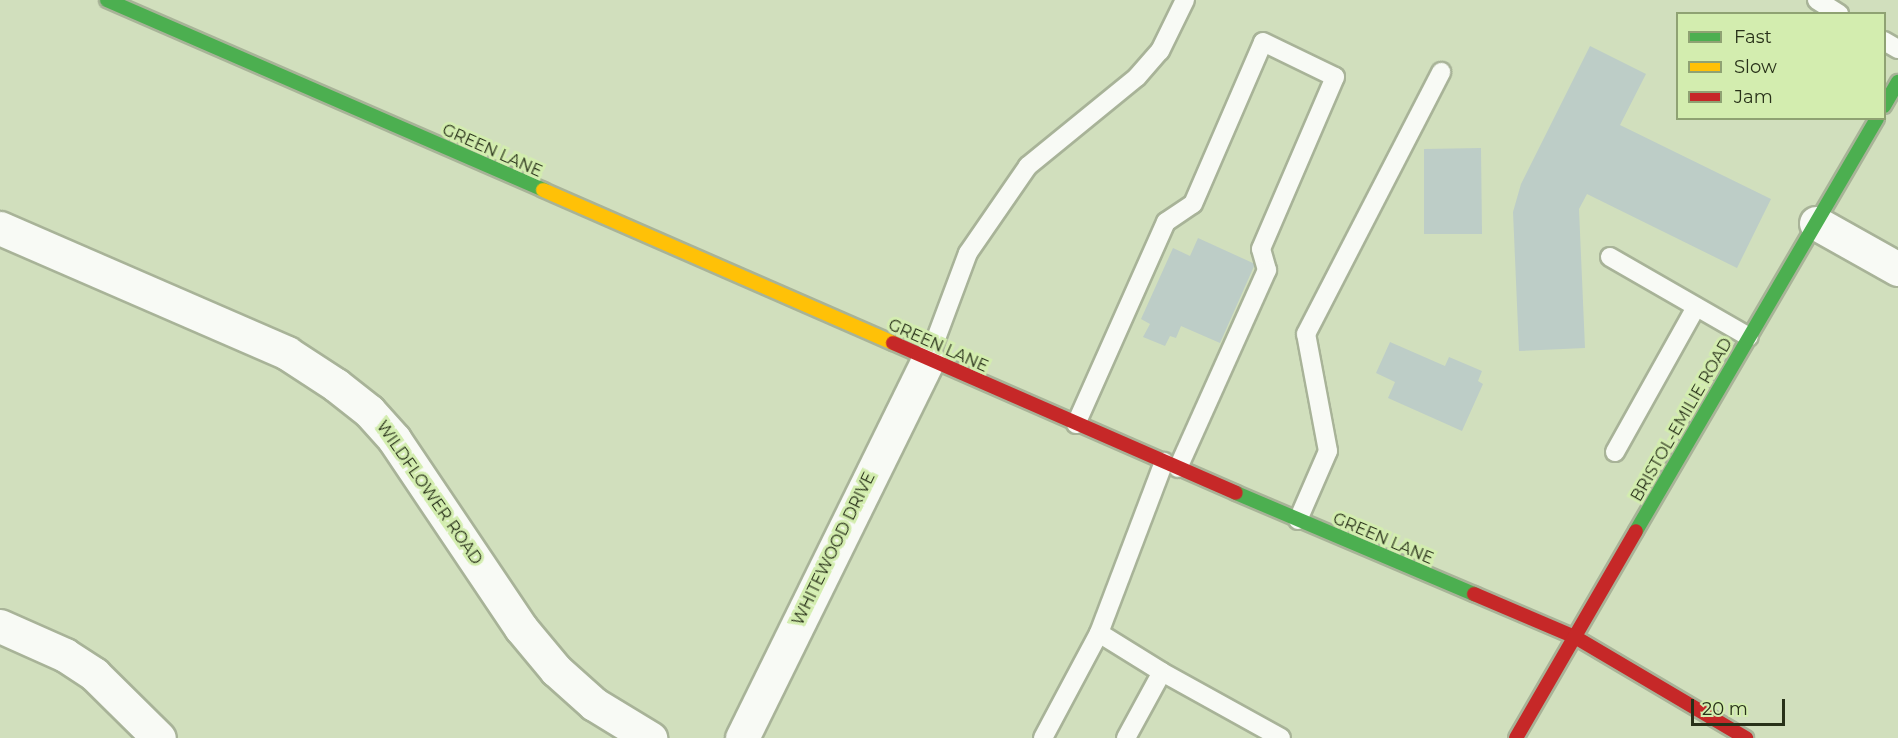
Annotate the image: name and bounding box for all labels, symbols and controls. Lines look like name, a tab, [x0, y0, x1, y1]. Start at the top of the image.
legend	[1676, 12, 1886, 120]
text: Fast	[1734, 26, 1772, 48]
text: Slow	[1734, 56, 1777, 78]
text: Jam	[1734, 86, 1773, 108]
street label: GREEN LANE	[439, 120, 545, 182]
street label: GREEN LANE	[885, 315, 991, 377]
street label: BRISTOL-EMILIE ROAD	[1627, 335, 1737, 505]
street label: WILDFLOWER ROAD	[372, 417, 486, 569]
street label: WHITEWOOD DRIVE	[789, 469, 879, 629]
street label: GREEN LANE	[1330, 509, 1436, 569]
scale bar	[1694, 687, 1788, 725]
text: 20 m	[1702, 698, 1748, 720]

